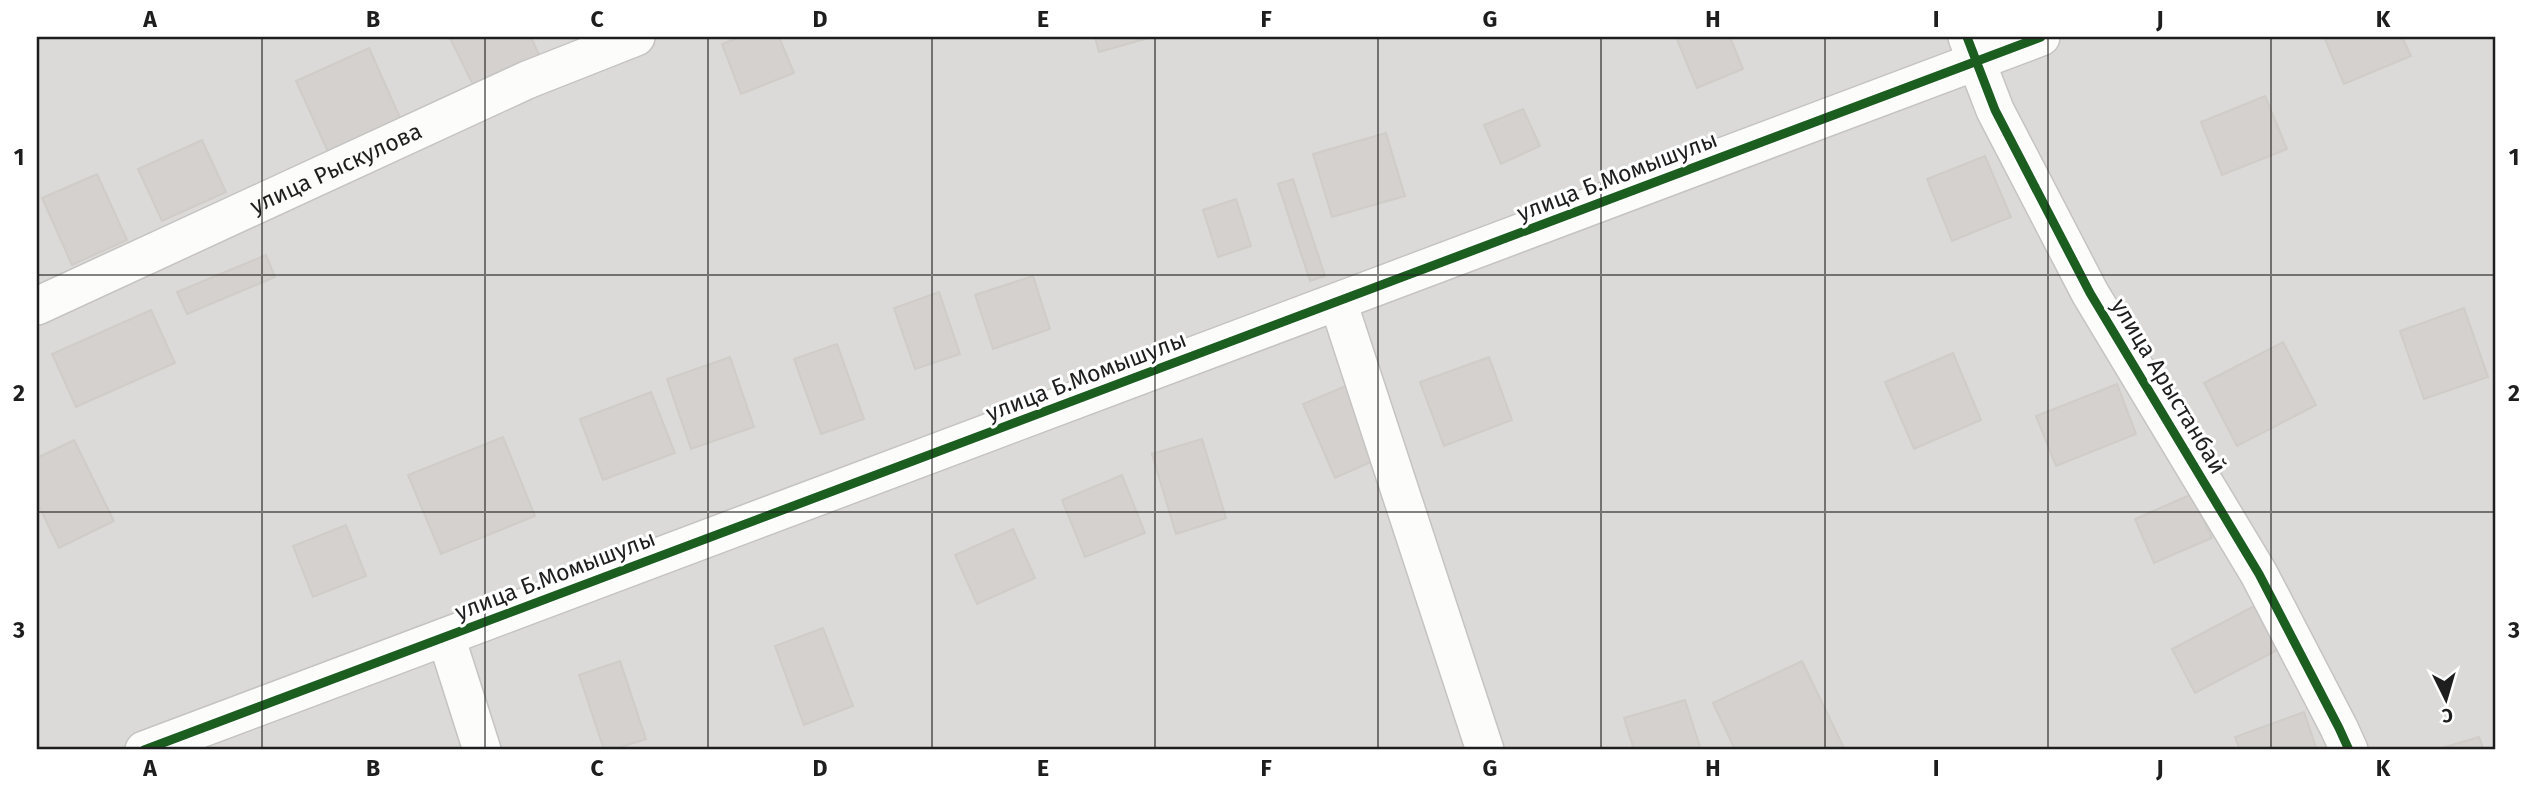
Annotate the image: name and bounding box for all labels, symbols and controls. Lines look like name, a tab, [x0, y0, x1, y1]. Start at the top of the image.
text: A	[142, 5, 157, 33]
text: B	[366, 5, 380, 33]
text: C	[590, 5, 604, 33]
text: D	[813, 5, 828, 33]
text: E	[1037, 5, 1049, 33]
text: F	[1260, 5, 1272, 33]
text: G	[1483, 5, 1497, 33]
text: H	[1705, 5, 1721, 33]
text: I	[1933, 5, 1939, 33]
text: J	[2155, 5, 2164, 33]
text: K	[2376, 5, 2391, 33]
street label: улица Рыскулова	[245, 117, 426, 220]
street label: улица Б.Момышулы	[1513, 125, 1721, 227]
text: 1	[14, 143, 24, 171]
text: 1	[2509, 143, 2519, 171]
street label: улица Арыстанбай	[2106, 293, 2232, 479]
street label: улица Б.Момышулы	[982, 325, 1190, 427]
text: 2	[13, 379, 25, 407]
text: 2	[2508, 379, 2520, 407]
street label: улица Б.Момышулы	[451, 524, 659, 626]
text: 3	[12, 616, 25, 644]
text: 3	[2507, 616, 2520, 644]
north arrow	[2410, 664, 2480, 734]
text: С	[2441, 704, 2454, 727]
text: A	[142, 754, 157, 782]
text: B	[366, 754, 380, 782]
text: C	[590, 754, 604, 782]
text: D	[813, 754, 828, 782]
text: E	[1037, 754, 1049, 782]
text: F	[1260, 754, 1272, 782]
text: G	[1483, 754, 1497, 782]
text: H	[1705, 754, 1721, 782]
text: I	[1933, 754, 1939, 782]
text: J	[2155, 754, 2164, 782]
text: K	[2376, 754, 2391, 782]

